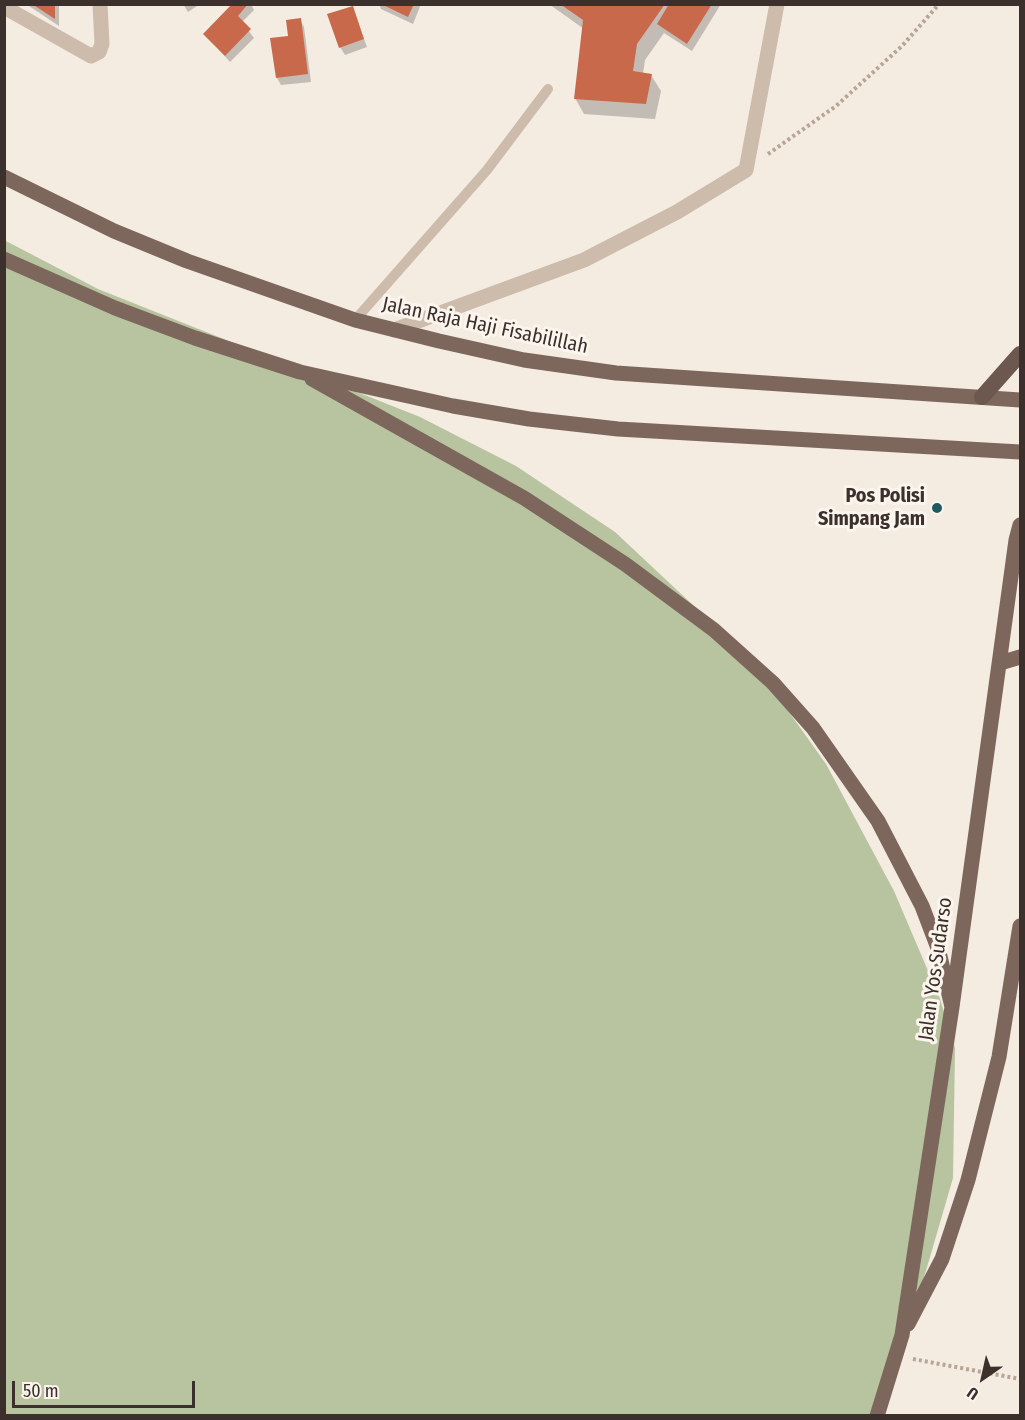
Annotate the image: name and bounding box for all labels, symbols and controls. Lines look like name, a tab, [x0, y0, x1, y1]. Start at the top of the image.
street label: Jalan Raja Haji Fisabilillah	[380, 292, 590, 360]
place label: Pos Polisi Simpang Jam	[818, 484, 925, 531]
marker: Pos Polisi Simpang Jam	[930, 501, 944, 515]
street label: Jalan Yos Sudarso	[914, 896, 958, 1042]
north arrow	[953, 1348, 1013, 1408]
scale bar	[15, 1369, 198, 1407]
text: 50 m	[23, 1380, 59, 1402]
text: U	[963, 1383, 982, 1404]

